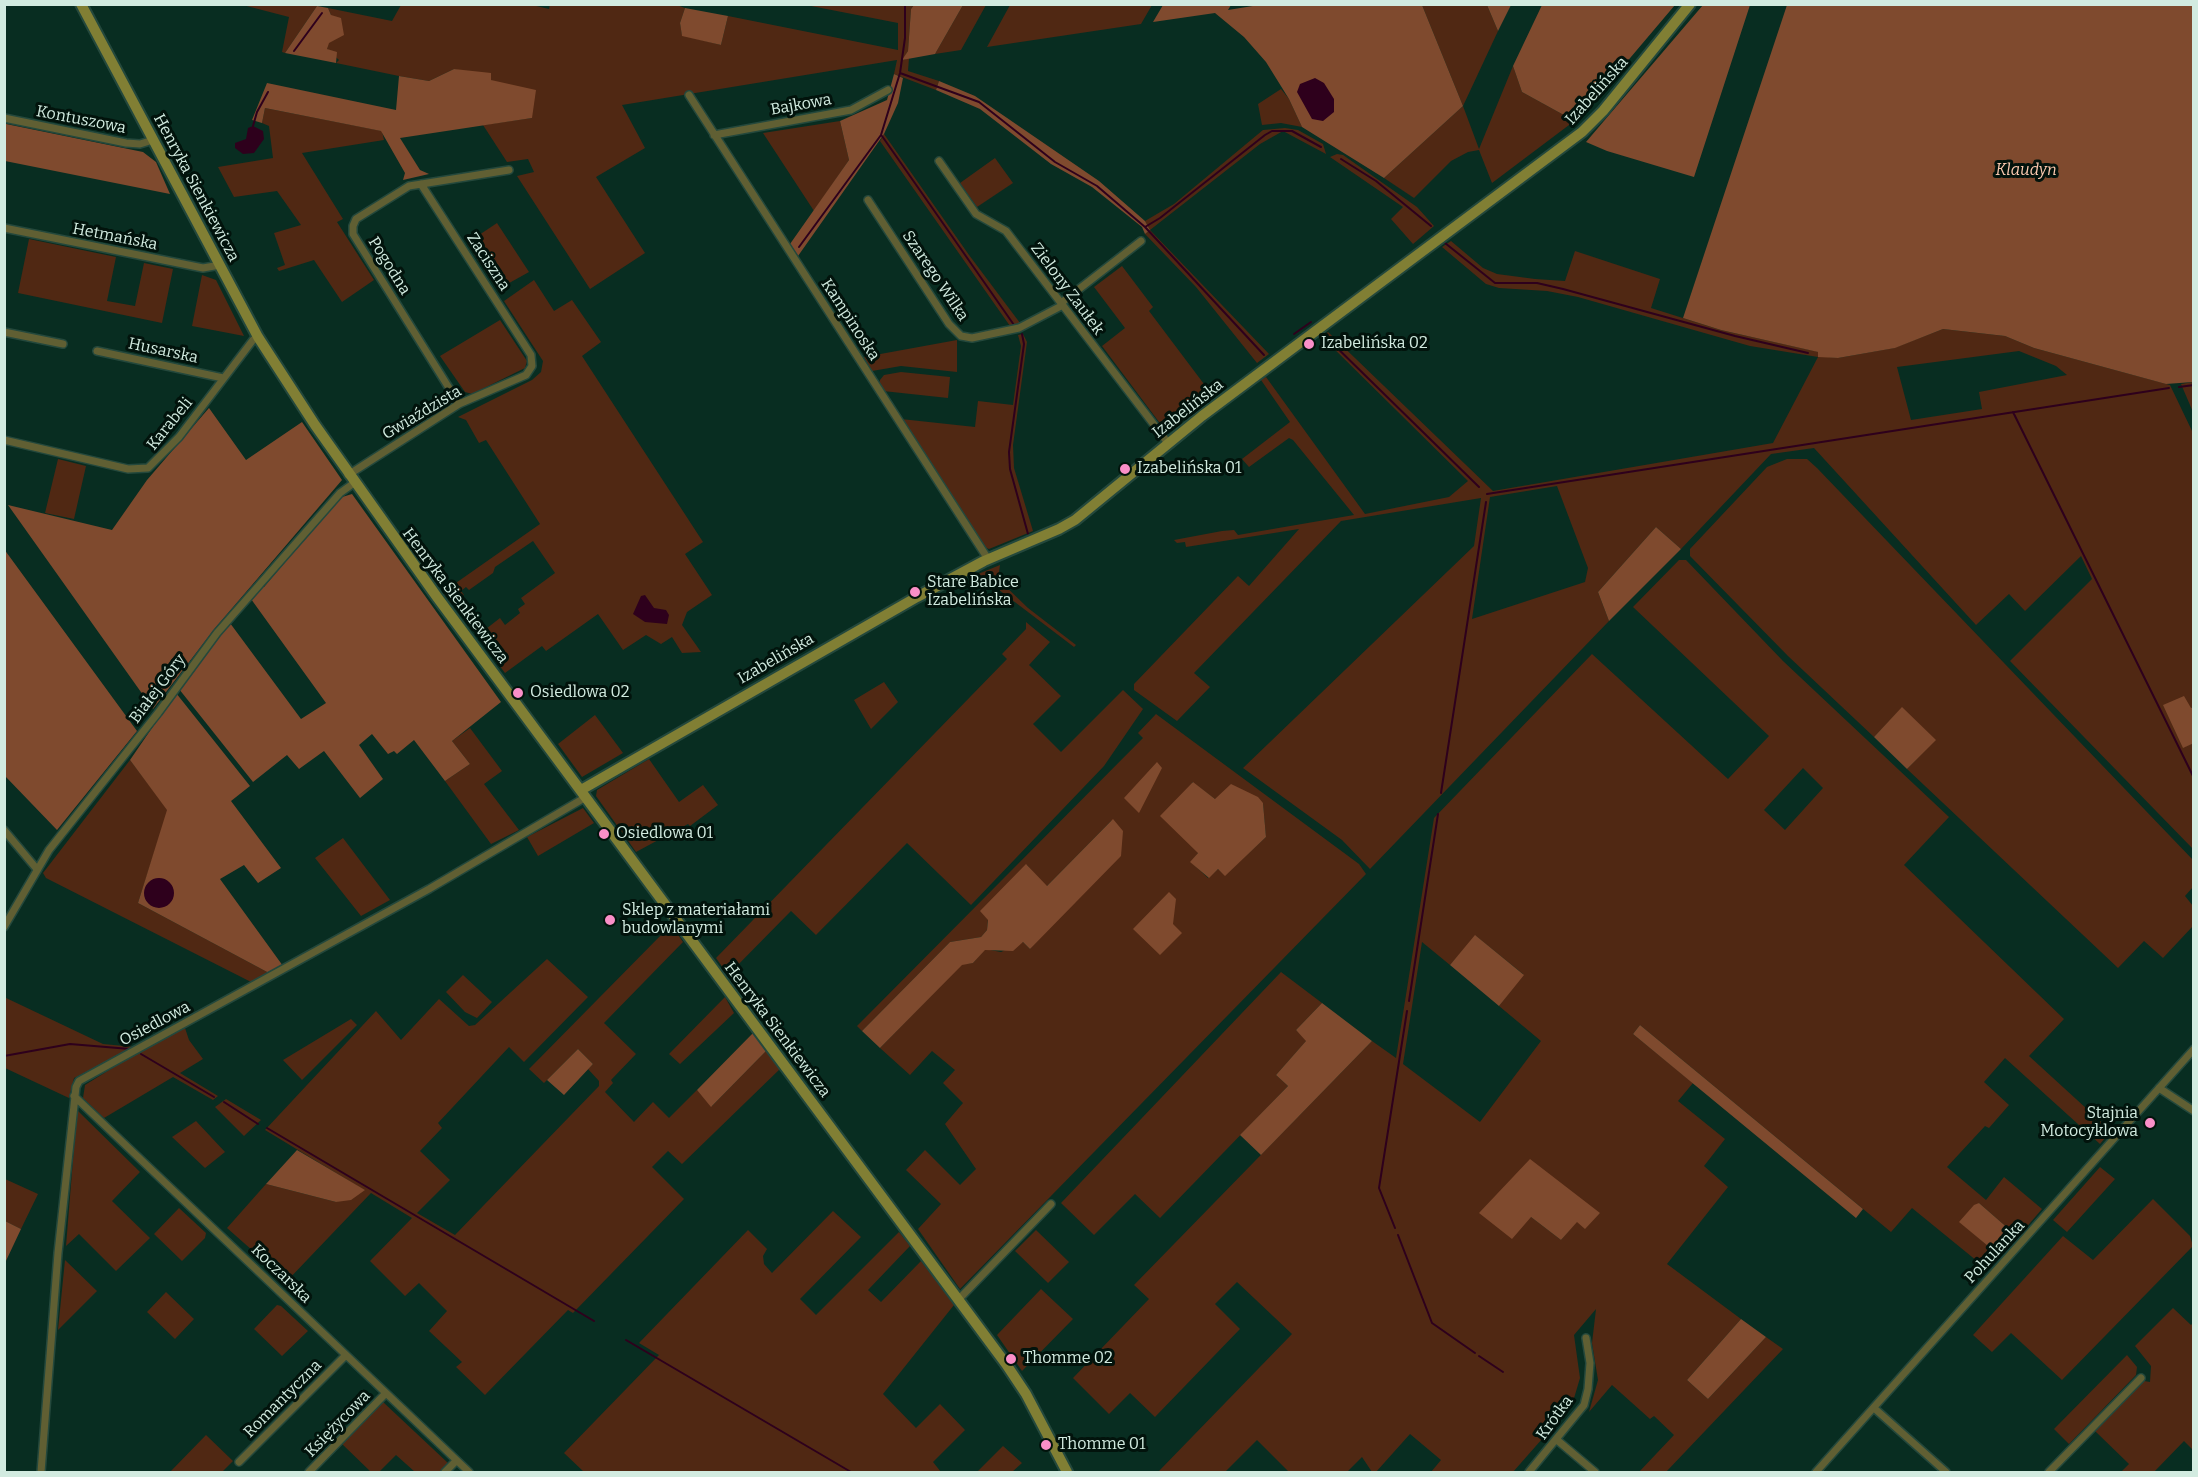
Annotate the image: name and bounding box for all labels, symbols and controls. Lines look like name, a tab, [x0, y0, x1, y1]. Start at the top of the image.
street label: Izabelińska	[1562, 53, 1632, 129]
street label: Bajkowa	[769, 90, 833, 120]
street label: Kontuszowa	[34, 102, 128, 138]
street label: Henryka Sienkiewicza	[149, 111, 243, 265]
park label: Klaudyn	[1995, 161, 2057, 181]
street label: Hetmańska	[71, 219, 159, 255]
street label: Szarego Wilka	[898, 227, 972, 325]
street label: Zaciszna	[462, 229, 514, 295]
street label: Pogodna	[364, 233, 414, 299]
street label: Zielony Zaułek	[1026, 239, 1108, 339]
street label: Kampinoska	[817, 276, 883, 364]
street label: Husarska	[126, 334, 200, 368]
place label: Izabelińska 02	[1321, 334, 1428, 354]
marker: Izabelińska 02	[1302, 337, 1316, 351]
street label: Izabelińska	[1149, 375, 1227, 443]
street label: Gwiaździsta	[379, 382, 465, 444]
street label: Karabeli	[143, 394, 197, 454]
place label: Izabelińska 01	[1137, 459, 1242, 479]
marker: Izabelińska 01	[1118, 462, 1132, 476]
street label: Henryka Sienkiewicza	[398, 525, 512, 667]
place label: Stare Babice Izabelińska	[927, 573, 1019, 611]
marker: Stare Babice Izabelińska	[908, 585, 922, 599]
street label: Izabelińska	[735, 630, 817, 688]
street label: Białej Góry	[126, 651, 190, 727]
place label: Osiedlowa 02	[530, 683, 629, 703]
marker: Osiedlowa 02	[511, 686, 525, 700]
place label: Osiedlowa 01	[616, 824, 713, 844]
marker: Osiedlowa 01	[597, 827, 611, 841]
place label: Sklep z materiałami budowlanymi	[622, 901, 770, 939]
marker: Sklep z materiałami budowlanymi	[603, 913, 617, 927]
street label: Henryka Sienkiewicza	[720, 959, 834, 1101]
street label: Osiedlowa	[116, 997, 194, 1051]
place label: Stajnia Motocyklowa	[2040, 1104, 2138, 1142]
marker: Stajnia Motocyklowa	[2143, 1116, 2157, 1130]
street label: Pohulanka	[1961, 1217, 2029, 1287]
street label: Koczarska	[247, 1241, 315, 1307]
place label: Thomme 02	[1023, 1349, 1113, 1369]
marker: Thomme 02	[1004, 1352, 1018, 1366]
street label: Romantyczna	[240, 1356, 326, 1442]
street label: Księżycowa	[301, 1387, 375, 1461]
street label: Krótka	[1533, 1392, 1577, 1444]
place label: Thomme 01	[1058, 1435, 1146, 1455]
marker: Thomme 01	[1039, 1438, 1053, 1452]

